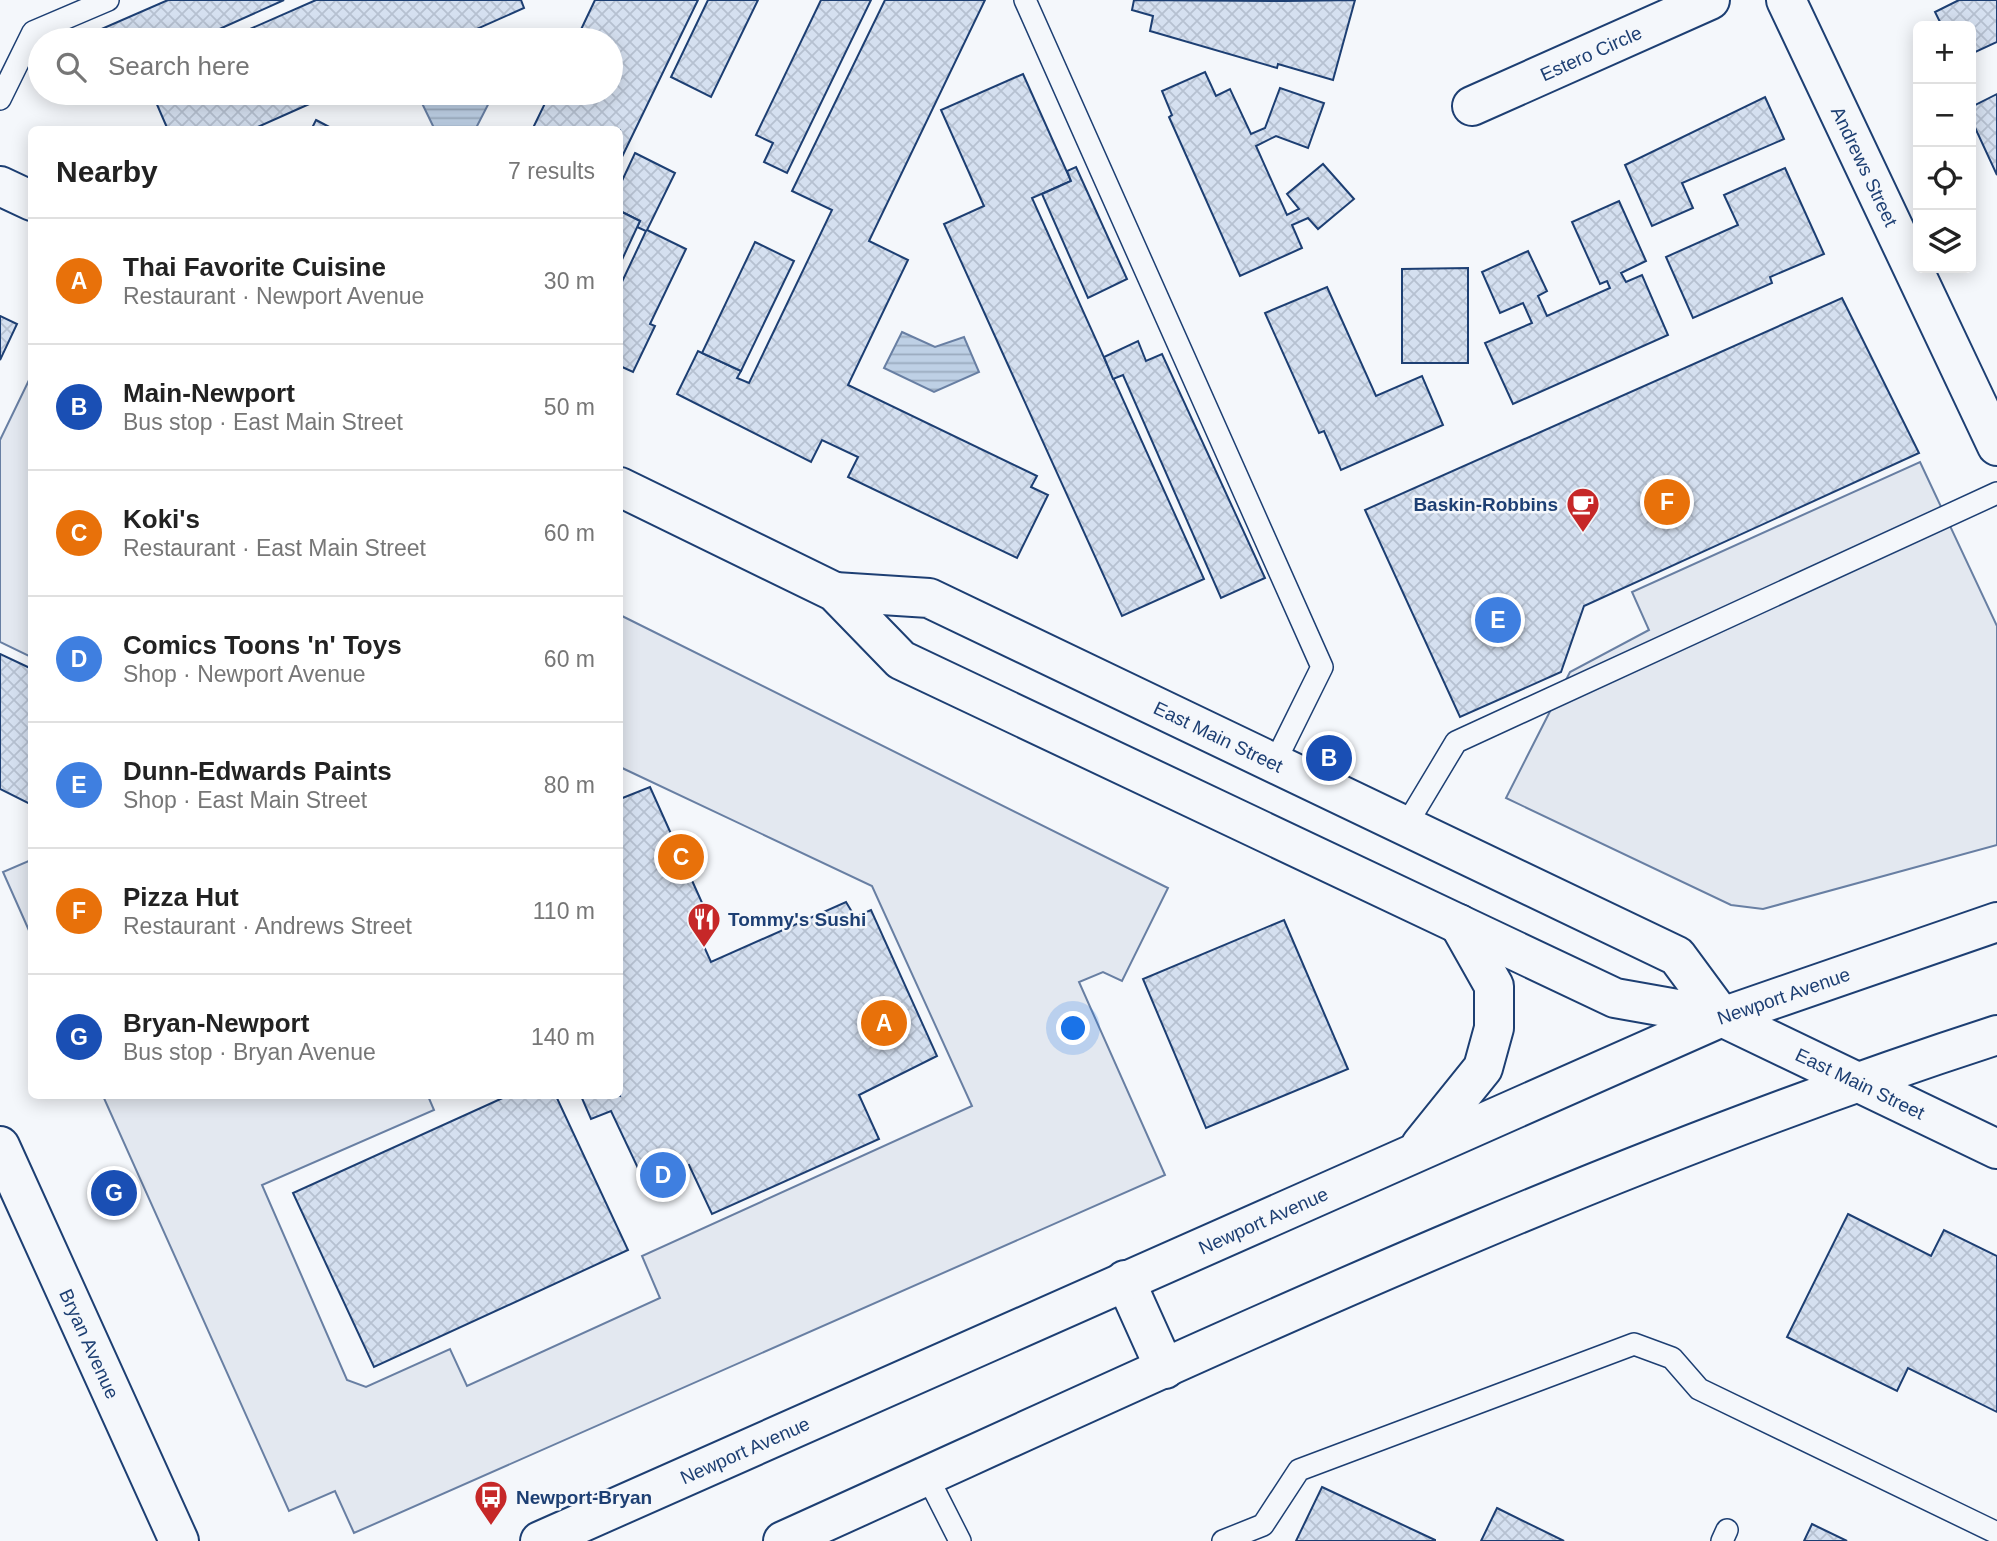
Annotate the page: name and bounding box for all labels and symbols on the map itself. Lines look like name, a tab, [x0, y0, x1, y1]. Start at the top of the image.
street label: Estero Circle	[1537, 21, 1645, 85]
street label: Andrews Street	[1827, 103, 1902, 230]
pin: F	[1644, 476, 1690, 528]
cafe icon: Baskin-Robbins	[1564, 485, 1602, 534]
place label: Baskin-Robbins	[1413, 494, 1558, 515]
pin: E	[1475, 594, 1521, 646]
street label: East Main Street	[1150, 697, 1287, 777]
pin: B	[1306, 732, 1352, 784]
pin: C	[658, 831, 704, 883]
restaurant icon: Tommy's Sushi	[685, 900, 723, 949]
place label: Tommy's Sushi	[728, 909, 866, 930]
street label: Newport Avenue	[1714, 963, 1853, 1028]
pin: A	[861, 997, 907, 1049]
your location	[1056, 1011, 1090, 1045]
street label: East Main Street	[1792, 1043, 1929, 1124]
pin: D	[640, 1149, 686, 1201]
pin: G	[91, 1167, 137, 1219]
street label: Newport Avenue	[1195, 1183, 1331, 1258]
street label: Bryan Avenue	[56, 1286, 123, 1402]
street label: Newport Avenue	[677, 1412, 813, 1488]
bus stop icon: Newport-Bryan	[472, 1478, 510, 1527]
place label: Newport-Bryan	[516, 1487, 652, 1508]

